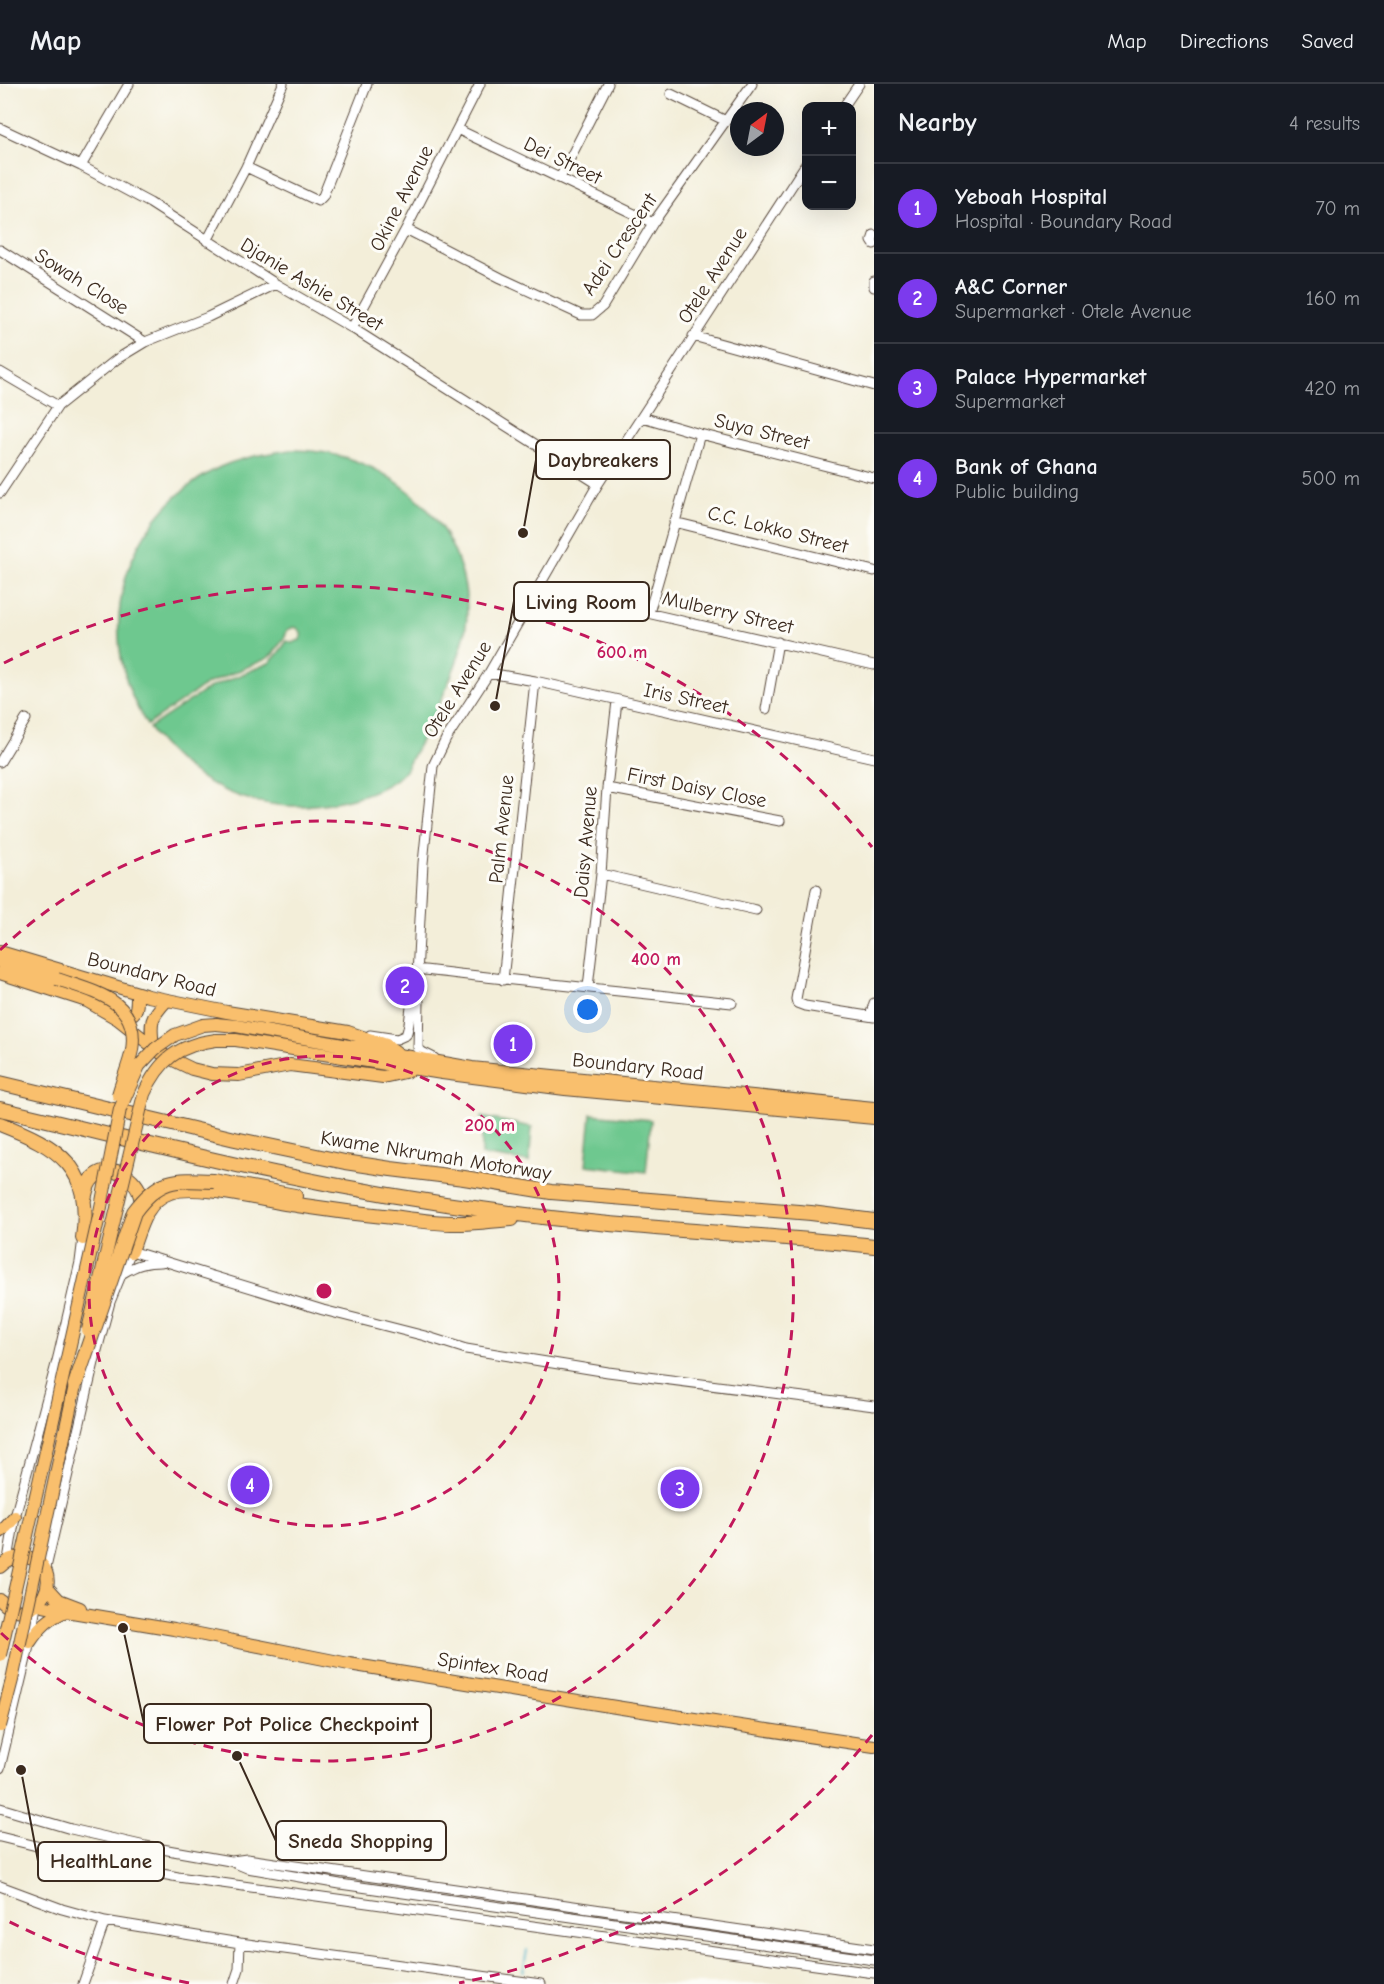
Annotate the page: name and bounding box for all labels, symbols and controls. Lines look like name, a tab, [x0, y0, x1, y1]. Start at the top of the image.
text: Map	[30, 25, 81, 57]
text: Map	[1107, 29, 1147, 53]
text: Directions	[1180, 29, 1269, 53]
text: Saved	[1302, 29, 1354, 53]
north arrow	[730, 102, 784, 156]
map controls	[802, 102, 856, 210]
button: +	[802, 102, 856, 156]
text: Nearby	[898, 108, 977, 138]
text: 4 results	[1289, 112, 1360, 135]
street label: Dei Street	[520, 132, 607, 190]
street label: Okine Avenue	[365, 141, 438, 255]
button: −	[802, 156, 856, 210]
text: Yeboah Hospital	[955, 184, 1107, 210]
street label: Adei Crescent	[577, 188, 663, 300]
text: 1	[914, 197, 921, 220]
text: 70 m	[1315, 197, 1360, 220]
text: Hospital · Boundary Road	[955, 210, 1172, 233]
street label: Otele Avenue	[673, 223, 752, 328]
street label: Djanie Ashie Street	[236, 233, 388, 337]
street label: Sowah Close	[31, 244, 133, 319]
text: A&C Corner	[955, 274, 1067, 300]
text: 2	[913, 287, 922, 310]
text: 160 m	[1306, 287, 1360, 310]
text: Supermarket · Otele Avenue	[955, 300, 1192, 323]
text: Palace Hypermarket	[955, 364, 1147, 390]
text: 3	[913, 377, 922, 400]
text: 420 m	[1304, 377, 1360, 400]
text: Supermarket	[955, 390, 1065, 413]
street label: Suya Street	[712, 409, 813, 455]
callout: Daybreakers	[536, 440, 670, 479]
text: Daybreakers	[548, 448, 658, 472]
text: Bank of Ghana	[955, 454, 1098, 480]
text: 4	[913, 467, 922, 490]
text: 500 m	[1302, 467, 1360, 490]
text: Public building	[955, 480, 1079, 503]
street label: C.C. Lokko Street	[705, 501, 852, 558]
callout: Living Room	[514, 582, 649, 621]
street label: Mulberry Street	[660, 586, 797, 639]
text: Living Room	[526, 590, 636, 614]
street label: Otele Avenue	[419, 637, 496, 742]
text: 600 m	[597, 642, 647, 663]
street label: Iris Street	[642, 678, 731, 719]
street label: First Daisy Close	[625, 763, 769, 812]
street label: Palm Avenue	[484, 774, 519, 885]
street label: Daisy Avenue	[569, 785, 602, 899]
street label: Boundary Road	[85, 947, 219, 1002]
text: 400 m	[631, 949, 681, 970]
pin: 2	[386, 964, 424, 1008]
your location	[573, 995, 602, 1024]
pin: 1	[494, 1022, 532, 1066]
street label: Boundary Road	[571, 1048, 705, 1085]
text: 200 m	[465, 1115, 515, 1136]
street label: Kwame Nkrumah Motorway	[319, 1126, 553, 1185]
centre of rings	[314, 1281, 334, 1301]
pin: 4	[230, 1462, 270, 1508]
pin: 3	[660, 1466, 700, 1512]
street label: Spintex Road	[436, 1647, 550, 1688]
callout: Flower Pot Police Checkpoint	[144, 1704, 431, 1743]
text: Flower Pot Police Checkpoint	[155, 1712, 420, 1736]
callout: Sneda Shopping	[276, 1821, 446, 1860]
text: Sneda Shopping	[288, 1829, 434, 1853]
callout: HealthLane	[38, 1842, 164, 1881]
text: HealthLane	[50, 1849, 152, 1873]

